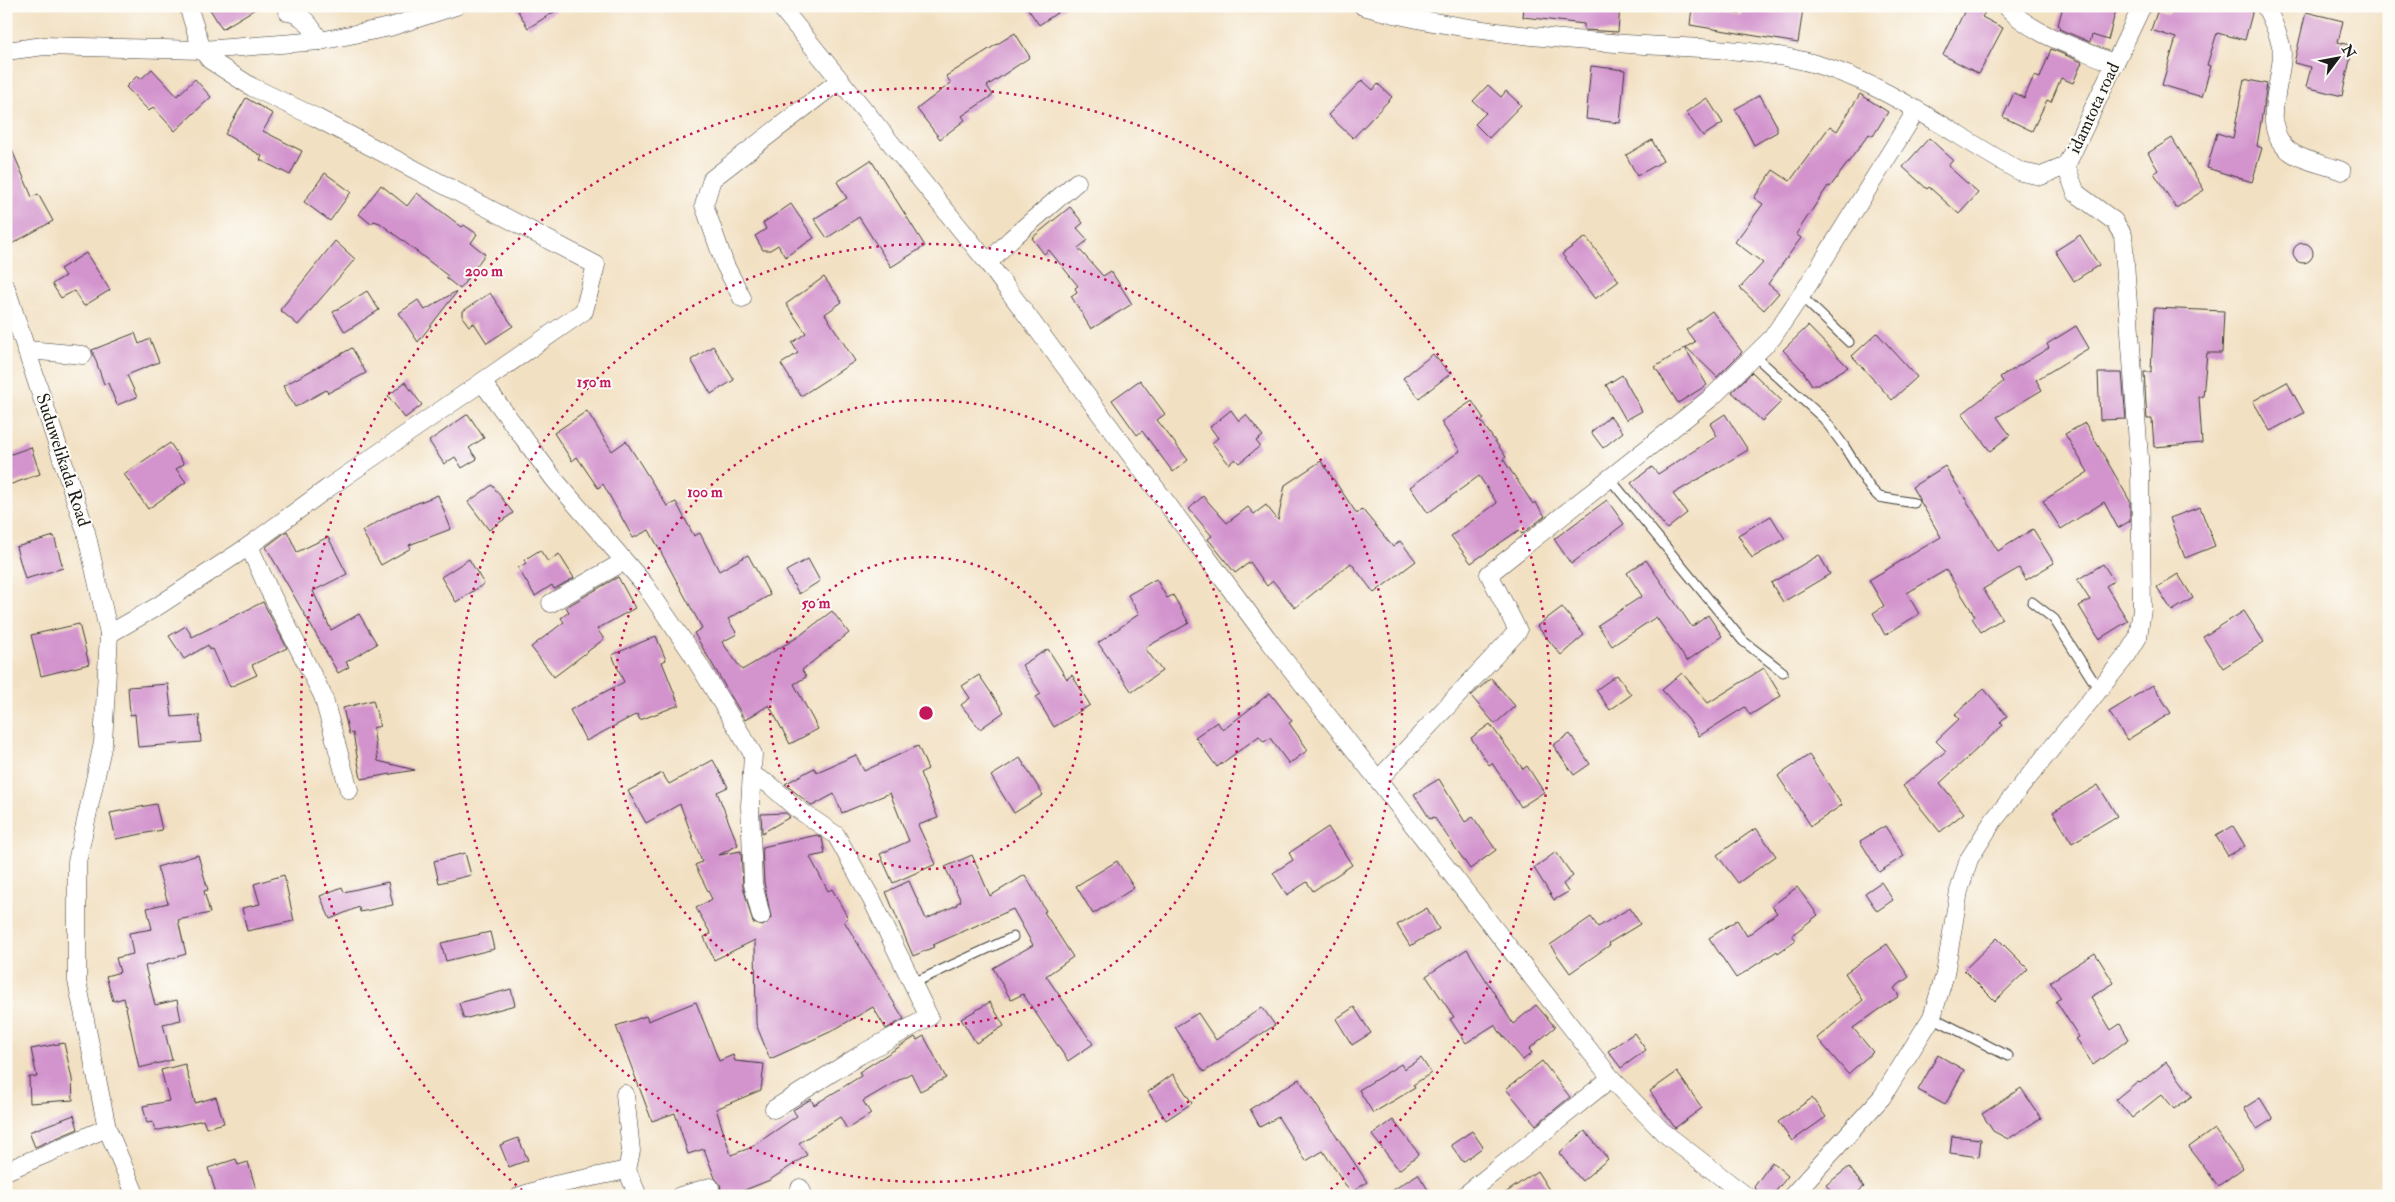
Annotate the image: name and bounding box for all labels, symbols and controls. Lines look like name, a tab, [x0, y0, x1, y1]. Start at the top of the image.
north arrow	[2312, 32, 2362, 82]
text: N	[2338, 41, 2359, 62]
street label: idamtota road	[2063, 59, 2125, 157]
text: 200 m	[465, 262, 503, 281]
text: 150 m	[577, 373, 611, 392]
street label: Suduwelikada Road	[31, 390, 95, 530]
text: 100 m	[687, 483, 723, 502]
text: 50 m	[802, 594, 831, 613]
centre of rings	[917, 704, 935, 722]

